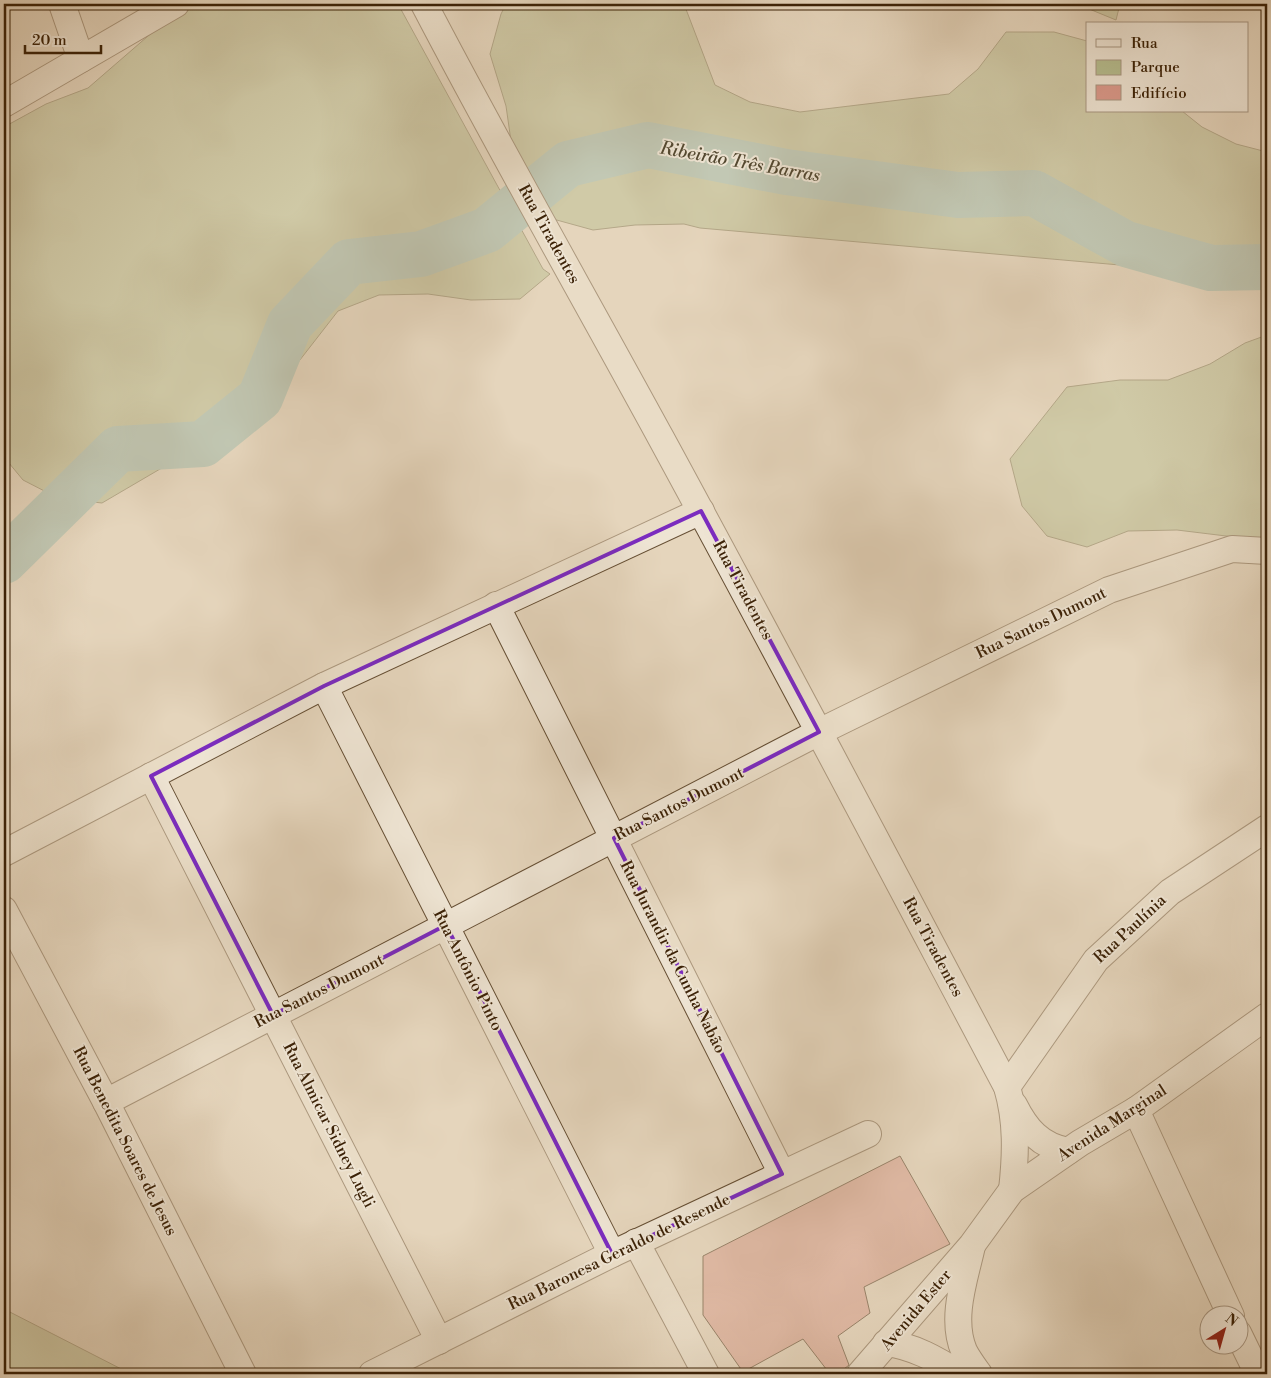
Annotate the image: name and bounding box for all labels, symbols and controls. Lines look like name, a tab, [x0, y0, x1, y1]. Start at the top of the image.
scale bar	[25, 22, 101, 54]
legend	[1086, 22, 1248, 112]
text: 20 m	[32, 31, 67, 50]
text: Rua	[1131, 34, 1158, 53]
text: Parque	[1131, 58, 1180, 77]
text: Edifício	[1131, 84, 1187, 103]
water label: Ribeirão Três Barras	[657, 136, 822, 187]
street label: Rua Tiradentes	[514, 181, 584, 287]
street label: Rua Tiradentes	[708, 537, 778, 643]
street label: Rua Santos Dumont	[972, 583, 1110, 663]
street label: Rua Santos Dumont	[611, 762, 748, 845]
street label: Rua Jurandir da Cunha Nabão	[616, 857, 730, 1057]
street label: Rua Paulínia	[1090, 890, 1171, 968]
street label: Rua Tiradentes	[898, 894, 968, 1000]
street label: Rua Antônio Pinto	[429, 906, 507, 1034]
street label: Rua Santos Dumont	[251, 949, 388, 1032]
street label: Rua Almicar Sidney Lugli	[279, 1039, 379, 1211]
street label: Rua Benedita Soares de Jesus	[68, 1043, 182, 1239]
street label: Avenida Marginal	[1053, 1080, 1171, 1166]
street label: Rua Baronesa Geraldo de Resende	[505, 1189, 733, 1315]
street label: Avenida Ester	[876, 1265, 956, 1356]
north arrow	[1198, 1306, 1248, 1356]
text: N	[1221, 1310, 1241, 1331]

